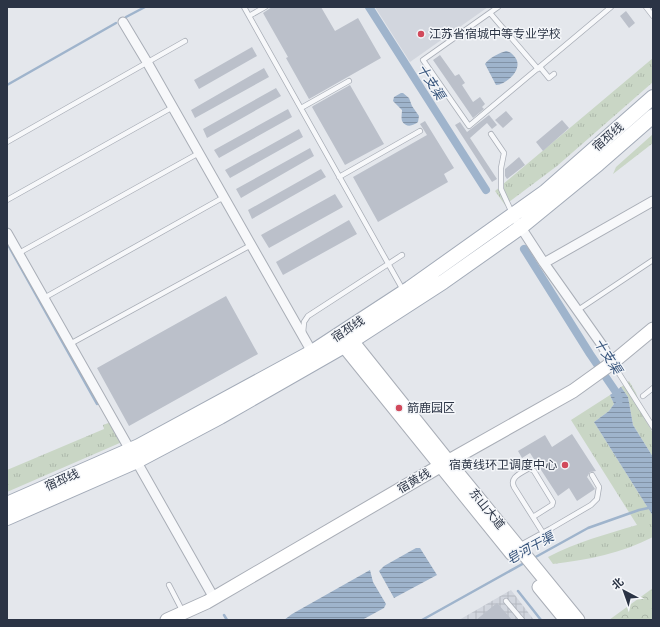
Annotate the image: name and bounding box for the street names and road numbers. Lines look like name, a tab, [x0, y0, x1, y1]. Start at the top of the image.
street label: 宿邳线	[590, 120, 626, 154]
street label: 宿邳线	[329, 313, 367, 345]
street label: 宿黄线	[395, 466, 433, 496]
street label: 宿邳线	[43, 467, 81, 493]
street label: 东山大道	[466, 486, 508, 532]

